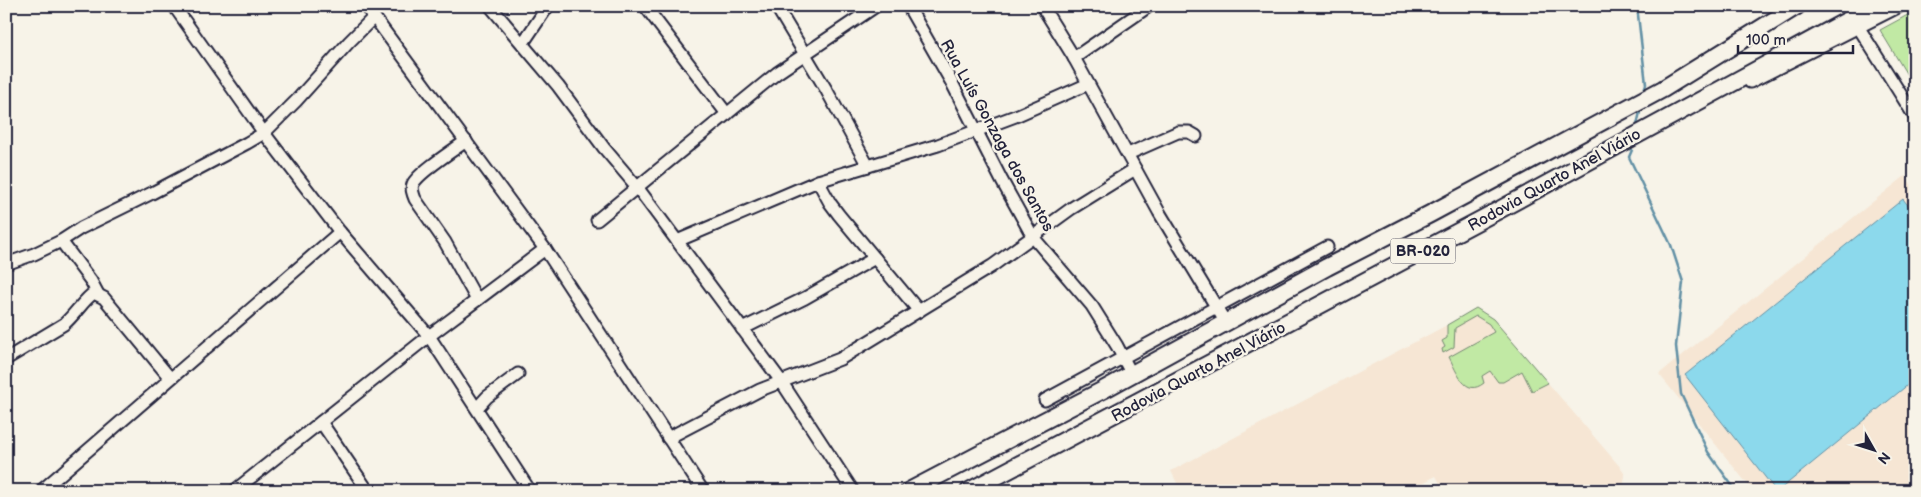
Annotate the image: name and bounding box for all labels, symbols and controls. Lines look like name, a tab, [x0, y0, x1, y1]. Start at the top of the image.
scale bar	[1738, 22, 1854, 54]
text: 100 m	[1746, 31, 1786, 50]
street label: Rua Luís Gonzaga dos Santos	[936, 36, 1058, 235]
street label: Rodovia Quarto Anel Viário	[1465, 125, 1644, 236]
road number: BR-020	[1390, 238, 1456, 264]
street label: Rodovia Quarto Anel Viário	[1108, 318, 1289, 426]
north arrow	[1848, 424, 1898, 474]
text: N	[1874, 448, 1894, 467]

